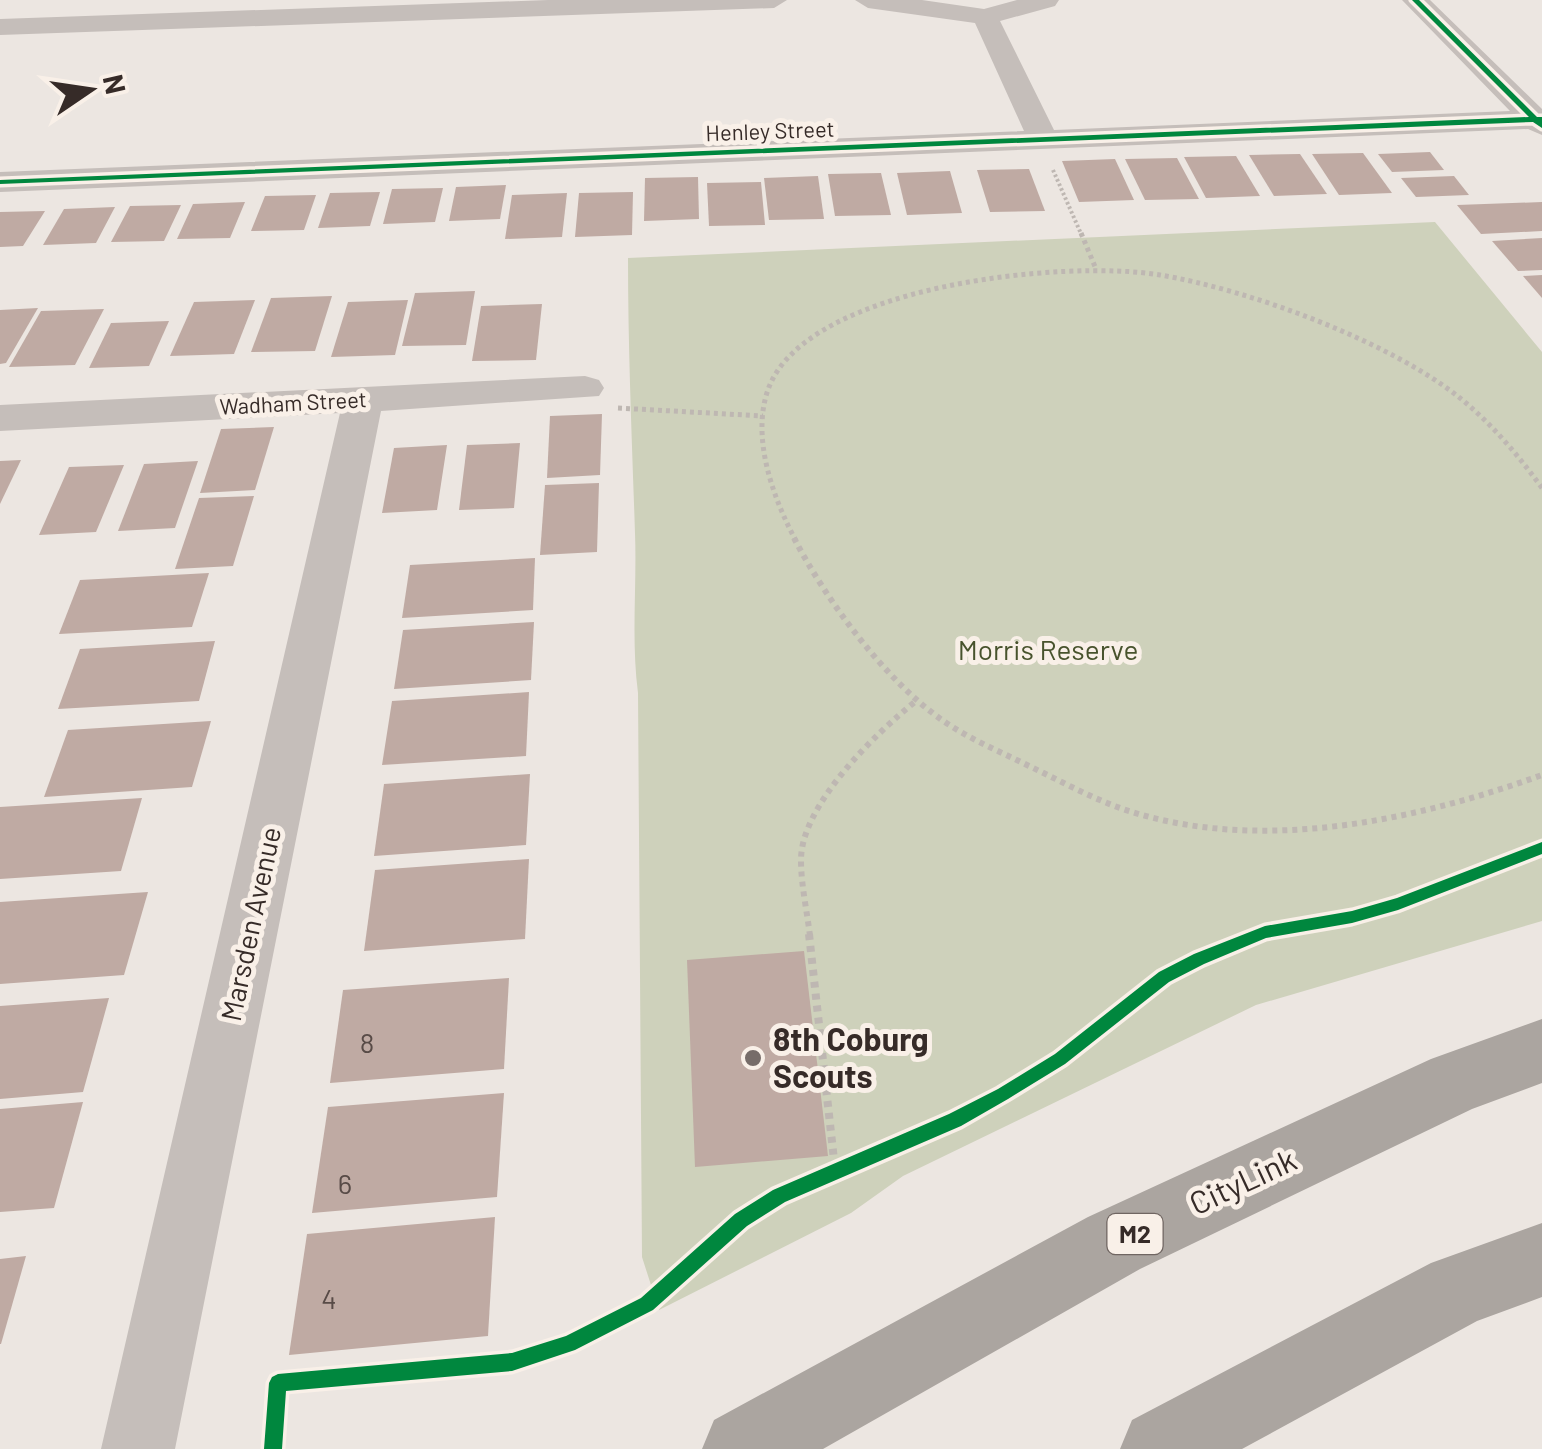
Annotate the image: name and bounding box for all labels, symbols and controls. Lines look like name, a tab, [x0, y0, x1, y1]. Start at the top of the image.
north arrow	[40, 40, 140, 140]
text: N	[97, 71, 134, 97]
street label: Henley Street	[705, 115, 835, 145]
street label: Wadham Street	[219, 385, 367, 419]
park label: Morris Reserve	[958, 632, 1138, 666]
street label: Marsden Avenue	[213, 824, 287, 1024]
place label: 8th Coburg Scouts	[773, 1019, 929, 1094]
house number: 8	[360, 1025, 374, 1059]
marker: 8th Coburg Scouts	[742, 1047, 764, 1069]
street label: CityLink	[1183, 1139, 1302, 1221]
house number: 6	[338, 1166, 352, 1200]
road number: M2	[1108, 1214, 1162, 1254]
house number: 4	[321, 1281, 337, 1315]

